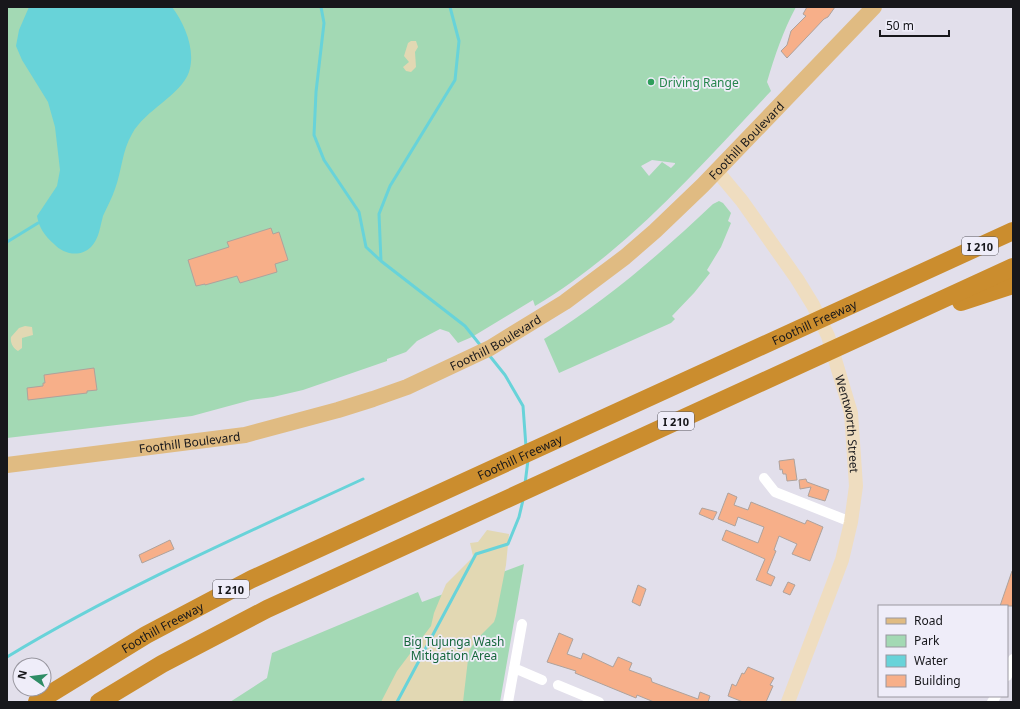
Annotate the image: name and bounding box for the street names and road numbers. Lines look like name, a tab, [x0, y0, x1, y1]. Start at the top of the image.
street label: Foothill Boulevard	[705, 97, 788, 183]
road number: I 210	[962, 237, 998, 255]
street label: Foothill Freeway	[769, 295, 860, 349]
street label: Foothill Boulevard	[447, 310, 544, 374]
street label: Wentworth Street	[832, 373, 864, 474]
road number: I 210	[658, 412, 694, 430]
street label: Foothill Boulevard	[138, 427, 241, 457]
street label: Foothill Freeway	[474, 430, 565, 483]
road number: I 210	[213, 580, 249, 598]
street label: Foothill Freeway	[118, 597, 207, 657]

